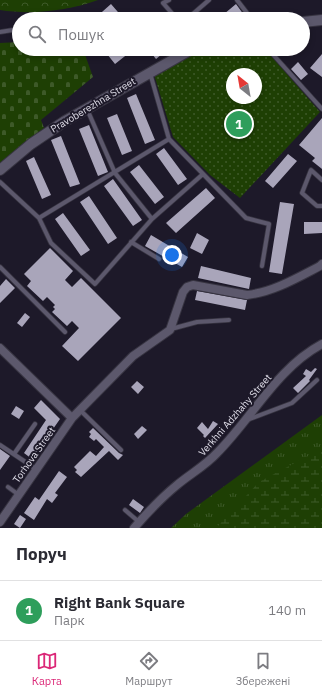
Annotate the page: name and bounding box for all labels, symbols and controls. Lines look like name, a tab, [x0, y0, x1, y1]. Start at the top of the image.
search box	[12, 12, 310, 56]
icon: search	[26, 23, 48, 45]
text: Пошук	[58, 25, 105, 44]
north arrow	[226, 68, 262, 104]
street label: Pravoberezhna Street	[48, 74, 138, 135]
pin: 1	[226, 109, 252, 139]
your location	[162, 245, 182, 265]
street label: Verkhni Adzhahy Street	[196, 371, 275, 459]
street label: Torhova Street	[10, 424, 58, 486]
text: Поруч	[16, 543, 67, 565]
text: Right Bank Square	[54, 593, 185, 612]
text: 1	[25, 602, 33, 619]
text: 140 m	[268, 602, 306, 619]
text: Парк	[54, 612, 85, 629]
tab: Карта	[32, 650, 62, 688]
tab: Маршрут	[125, 650, 172, 688]
tab: Збережені	[236, 650, 290, 688]

